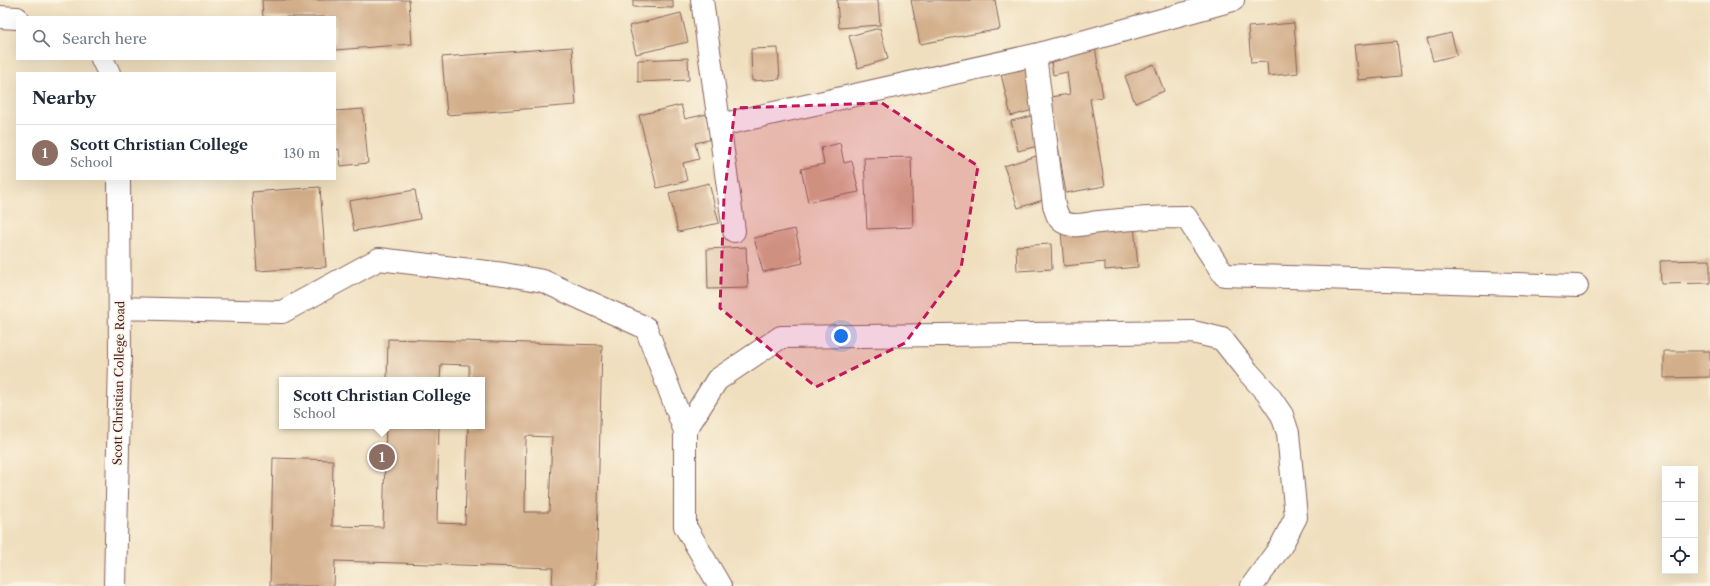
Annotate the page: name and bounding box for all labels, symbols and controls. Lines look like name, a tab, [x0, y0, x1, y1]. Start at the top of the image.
search box	[16, 16, 336, 60]
icon: search	[30, 27, 52, 49]
text: Search here	[62, 29, 147, 48]
text: Nearby	[32, 88, 96, 108]
text: Scott Christian College	[70, 135, 248, 154]
text: 1	[42, 145, 48, 161]
text: 130 m	[284, 145, 320, 161]
text: School	[70, 154, 113, 170]
street label: Scott Christian College Road	[110, 300, 127, 465]
your location	[831, 326, 851, 346]
popup	[279, 377, 485, 429]
text: Scott Christian College	[293, 386, 471, 405]
text: School	[293, 405, 336, 421]
pin: 1	[369, 442, 395, 472]
map controls	[1662, 466, 1698, 574]
button: +	[1662, 466, 1698, 502]
button: −	[1662, 502, 1698, 538]
button: locate	[1662, 538, 1698, 574]

